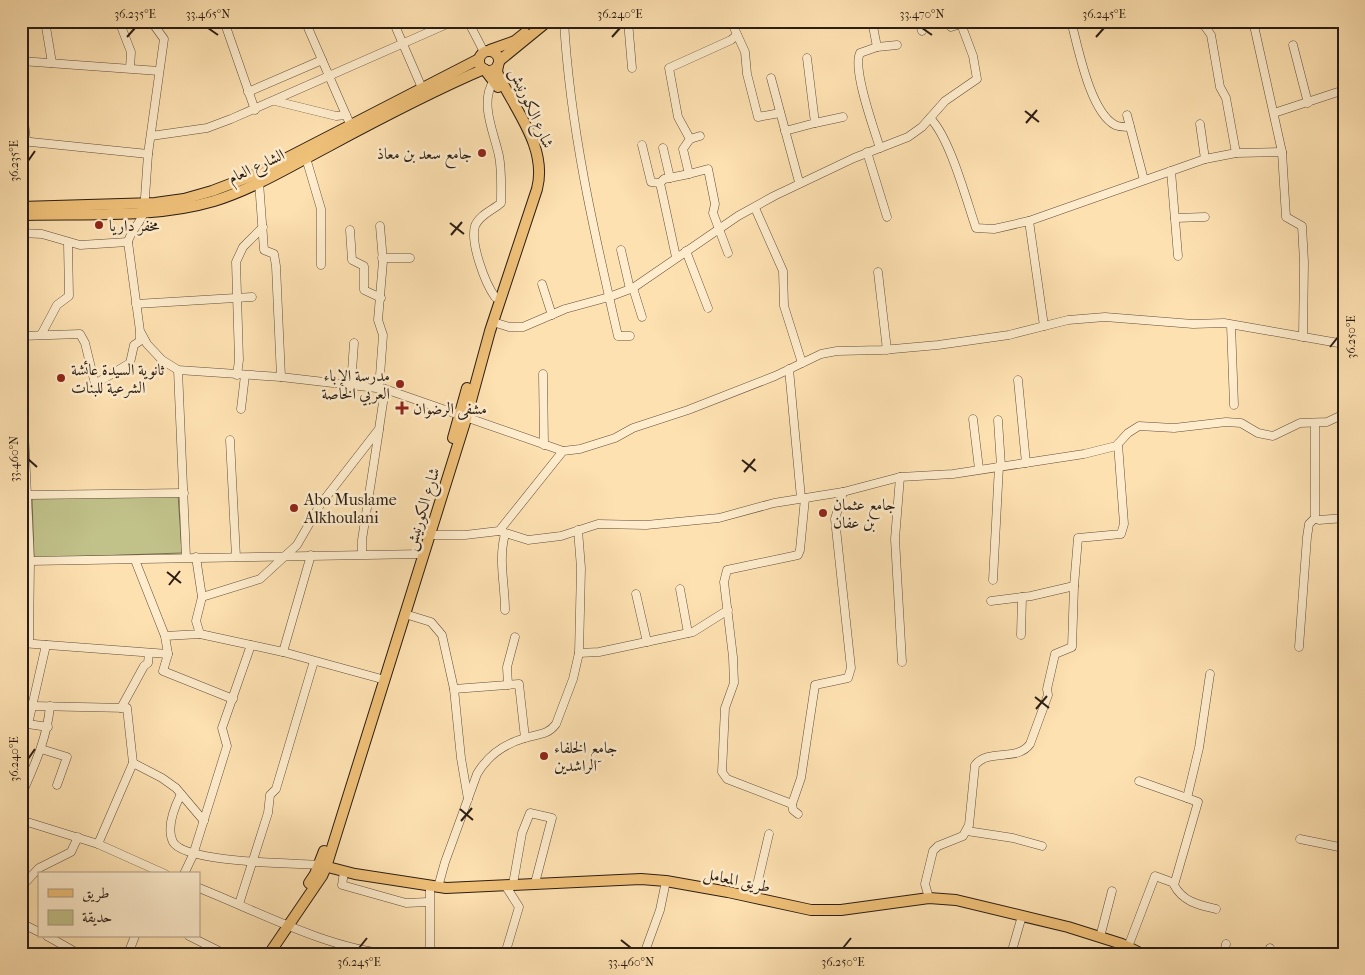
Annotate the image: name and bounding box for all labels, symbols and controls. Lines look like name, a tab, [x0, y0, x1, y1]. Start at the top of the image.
text: 36.235°E	[114, 7, 156, 21]
text: 33.465°N	[186, 7, 230, 21]
text: 36.240°E	[597, 7, 643, 21]
text: 33.470°N	[899, 7, 945, 21]
text: 36.245°E	[1082, 7, 1126, 21]
street label: شارع الكورنيش	[502, 65, 558, 153]
text: 36.235°E	[7, 140, 21, 182]
place label: جامع سعد بن معاذ	[377, 144, 472, 169]
street label: الشارع العام	[225, 145, 290, 192]
marker: جامع سعد بن معاذ	[476, 147, 488, 159]
place label: مخفر داريا	[109, 216, 160, 236]
marker: مخفر داريا	[93, 219, 105, 231]
text: 36.250°E	[1344, 315, 1358, 359]
place label: ثانوية السيدة عائشة الشرعية للبنات	[71, 360, 165, 398]
place label: مدرسة الإباء العربي الخاصة	[321, 366, 390, 406]
marker: ثانوية السيدة عائشة الشرعية للبنات	[55, 372, 67, 384]
marker: مدرسة الإباء العربي الخاصة	[394, 378, 406, 390]
place label: مشفى الرضوان	[413, 399, 487, 420]
marker: مشفى الرضوان	[395, 401, 409, 415]
text: 33.460°N	[7, 436, 21, 482]
street label: شارع الكورنيش	[400, 465, 447, 554]
place label: Abo Muslame Alkhoulani	[303, 490, 397, 527]
place label: جامع عثمان بن عفان	[833, 495, 896, 533]
marker: Abo Muslame Alkhoulani	[288, 502, 300, 514]
marker: جامع عثمان بن عفان	[817, 507, 829, 519]
text: 36.240°E	[7, 736, 21, 782]
place label: جامع الخلفاء الراشدين	[554, 738, 617, 775]
marker: جامع الخلفاء الراشدين	[538, 750, 550, 762]
street label: طريق المعامل	[701, 864, 772, 898]
legend	[38, 872, 200, 938]
text: طريق	[82, 884, 109, 903]
text: حديقة	[82, 908, 112, 926]
text: 36.245°E	[337, 955, 381, 969]
text: 33.460°N	[608, 955, 654, 969]
text: 36.250°E	[821, 955, 865, 969]

